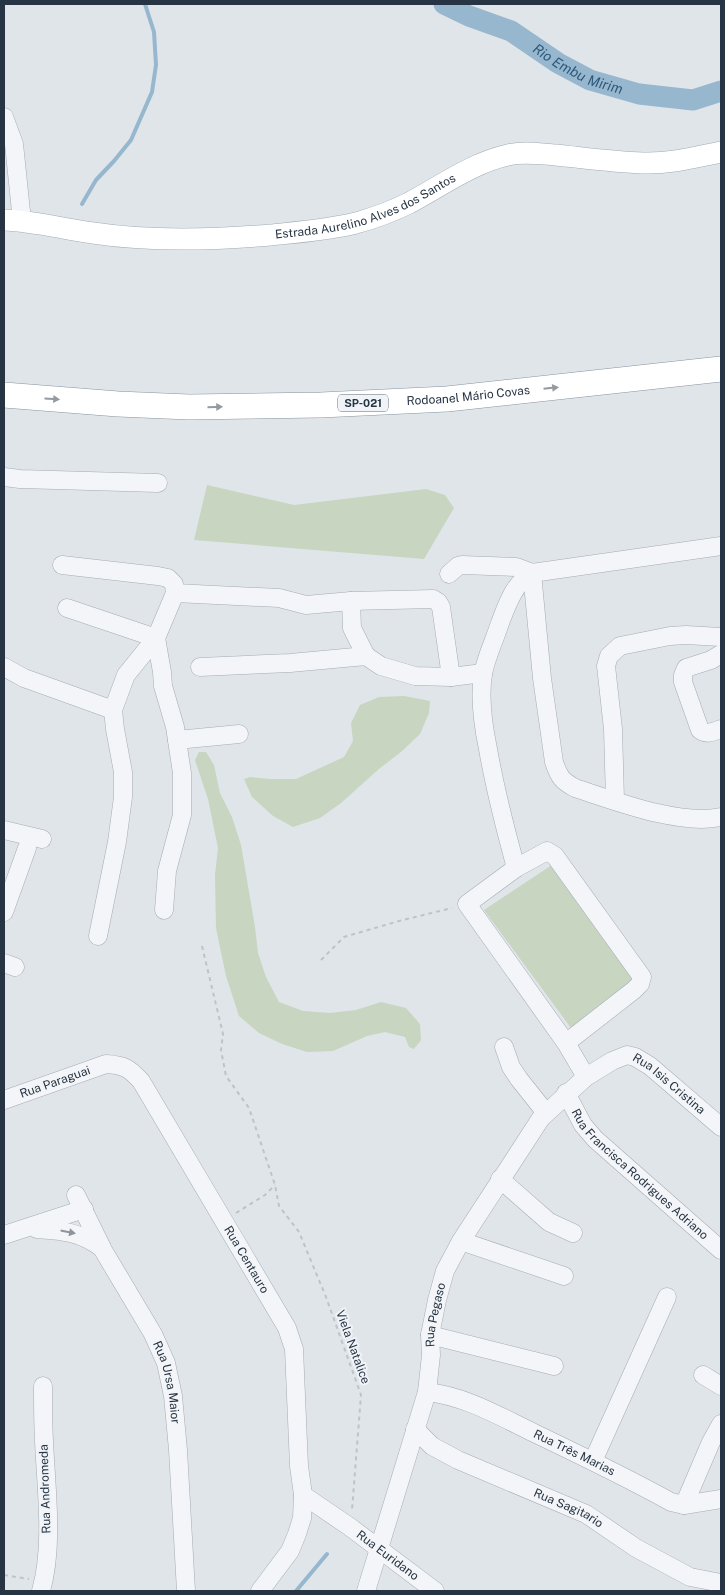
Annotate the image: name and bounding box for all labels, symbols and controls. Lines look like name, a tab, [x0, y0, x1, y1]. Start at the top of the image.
water label: Rio Embu Mirim	[530, 40, 625, 97]
street label: Estrada Aurelino Alves dos Santos	[274, 171, 458, 241]
street label: Rodoanel Mário Covas	[406, 383, 531, 408]
one-way arrow	[544, 384, 560, 392]
road number: SP-021	[338, 394, 388, 412]
one-way arrow	[45, 395, 61, 403]
one-way arrow	[207, 402, 223, 410]
street label: Rua Isis Cristina	[630, 1050, 708, 1117]
street label: Rua Paraguai	[18, 1063, 92, 1101]
street label: Rua Francisca Rodrigues Adriano	[569, 1106, 711, 1243]
street label: Rua Centauro	[221, 1223, 272, 1296]
one-way arrow	[61, 1229, 77, 1237]
street label: Rua Pegaso	[423, 1281, 449, 1348]
street label: Viela Natalice	[333, 1308, 373, 1386]
street label: Rua Ursa Maior	[150, 1339, 183, 1425]
street label: Rua Três Marias	[531, 1427, 617, 1478]
street label: Rua Andromeda	[36, 1444, 54, 1534]
street label: Rua Sagitario	[531, 1486, 606, 1531]
street label: Rua Euridano	[354, 1527, 422, 1583]

